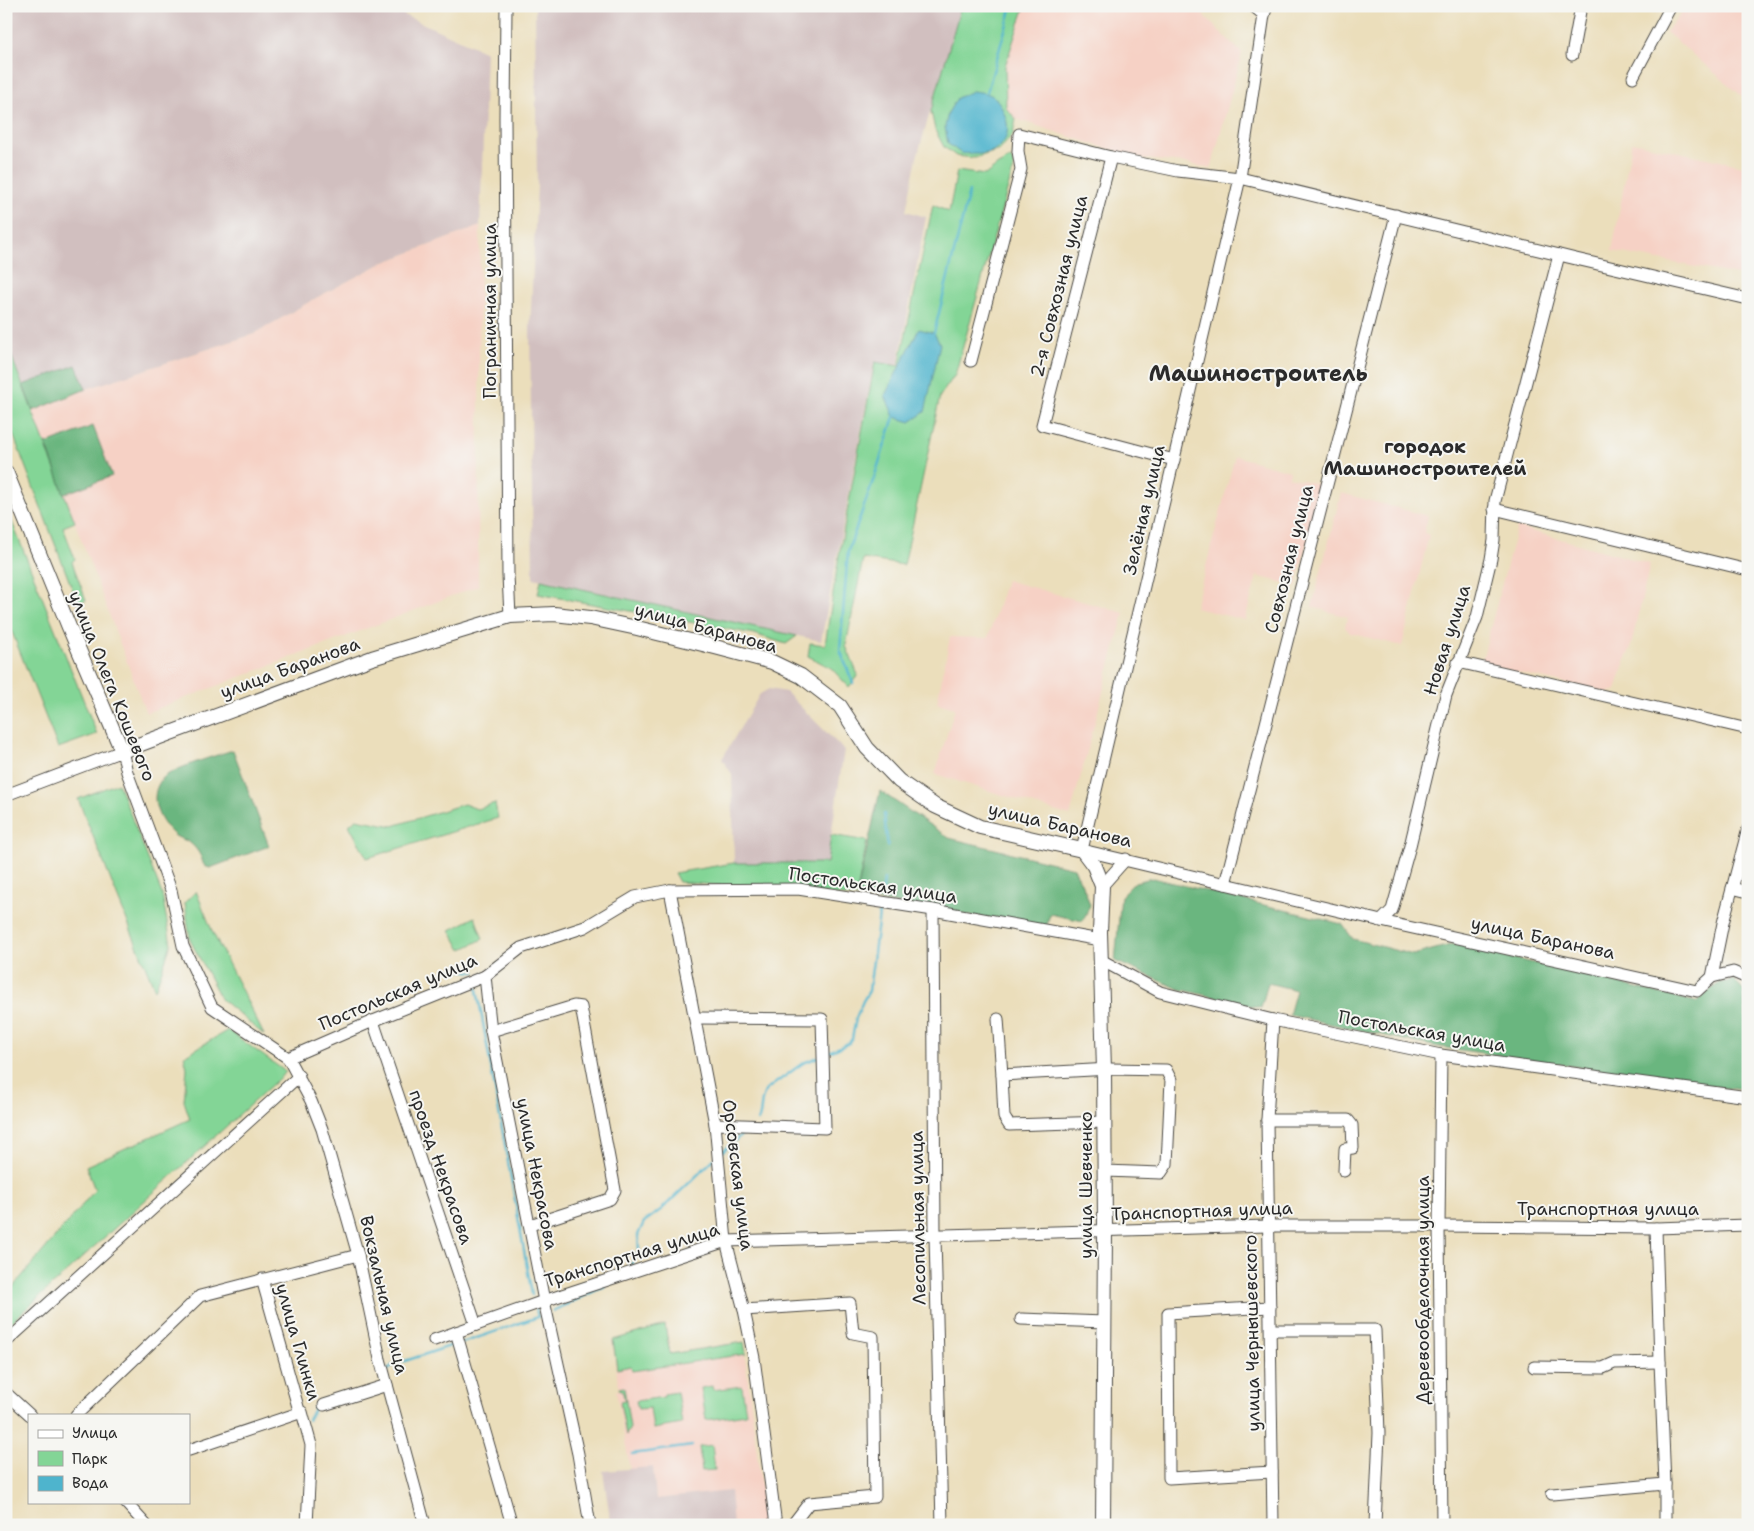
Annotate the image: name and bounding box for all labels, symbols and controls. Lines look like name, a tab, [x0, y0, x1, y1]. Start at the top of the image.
street label: 2-я Совхозная улица	[1025, 192, 1093, 380]
street label: Пограничная улица	[478, 223, 502, 399]
district label: Машиностроитель	[1148, 359, 1368, 388]
district label: городок Машиностроителей	[1323, 434, 1527, 481]
street label: Зелёная улица	[1117, 443, 1171, 577]
street label: Совхозная улица	[1259, 482, 1319, 636]
street label: Новая улица	[1418, 582, 1476, 698]
street label: улица Олега Кошевого	[63, 587, 161, 785]
street label: улица Баранова	[632, 597, 780, 659]
street label: улица Баранова	[217, 632, 363, 704]
street label: улица Баранова	[986, 797, 1134, 853]
street label: Постольская улица	[787, 861, 959, 909]
street label: улица Баранова	[1469, 911, 1617, 965]
street label: Постольская улица	[315, 948, 481, 1036]
street label: Постольская улица	[1336, 1004, 1508, 1058]
street label: проезд Некрасова	[403, 1086, 479, 1248]
street label: улица Некрасова	[510, 1096, 564, 1252]
street label: Орсовская улица	[717, 1098, 759, 1252]
street label: улица Шевченко	[1074, 1111, 1098, 1259]
street label: Лесопильная улица	[904, 1131, 932, 1305]
street label: Деревообделочная улица	[1411, 1176, 1435, 1404]
street label: Транспортная улица	[1111, 1196, 1293, 1226]
street label: Транспортная улица	[1517, 1197, 1699, 1221]
street label: Вокзальная улица	[354, 1213, 414, 1377]
street label: Транспортная улица	[542, 1217, 722, 1293]
street label: улица Чернышевского	[1238, 1234, 1266, 1432]
street label: улица Глинки	[270, 1281, 326, 1404]
legend	[28, 1414, 190, 1504]
text: Улица	[72, 1423, 118, 1443]
text: Парк	[72, 1449, 108, 1469]
text: Вода	[72, 1473, 109, 1493]

